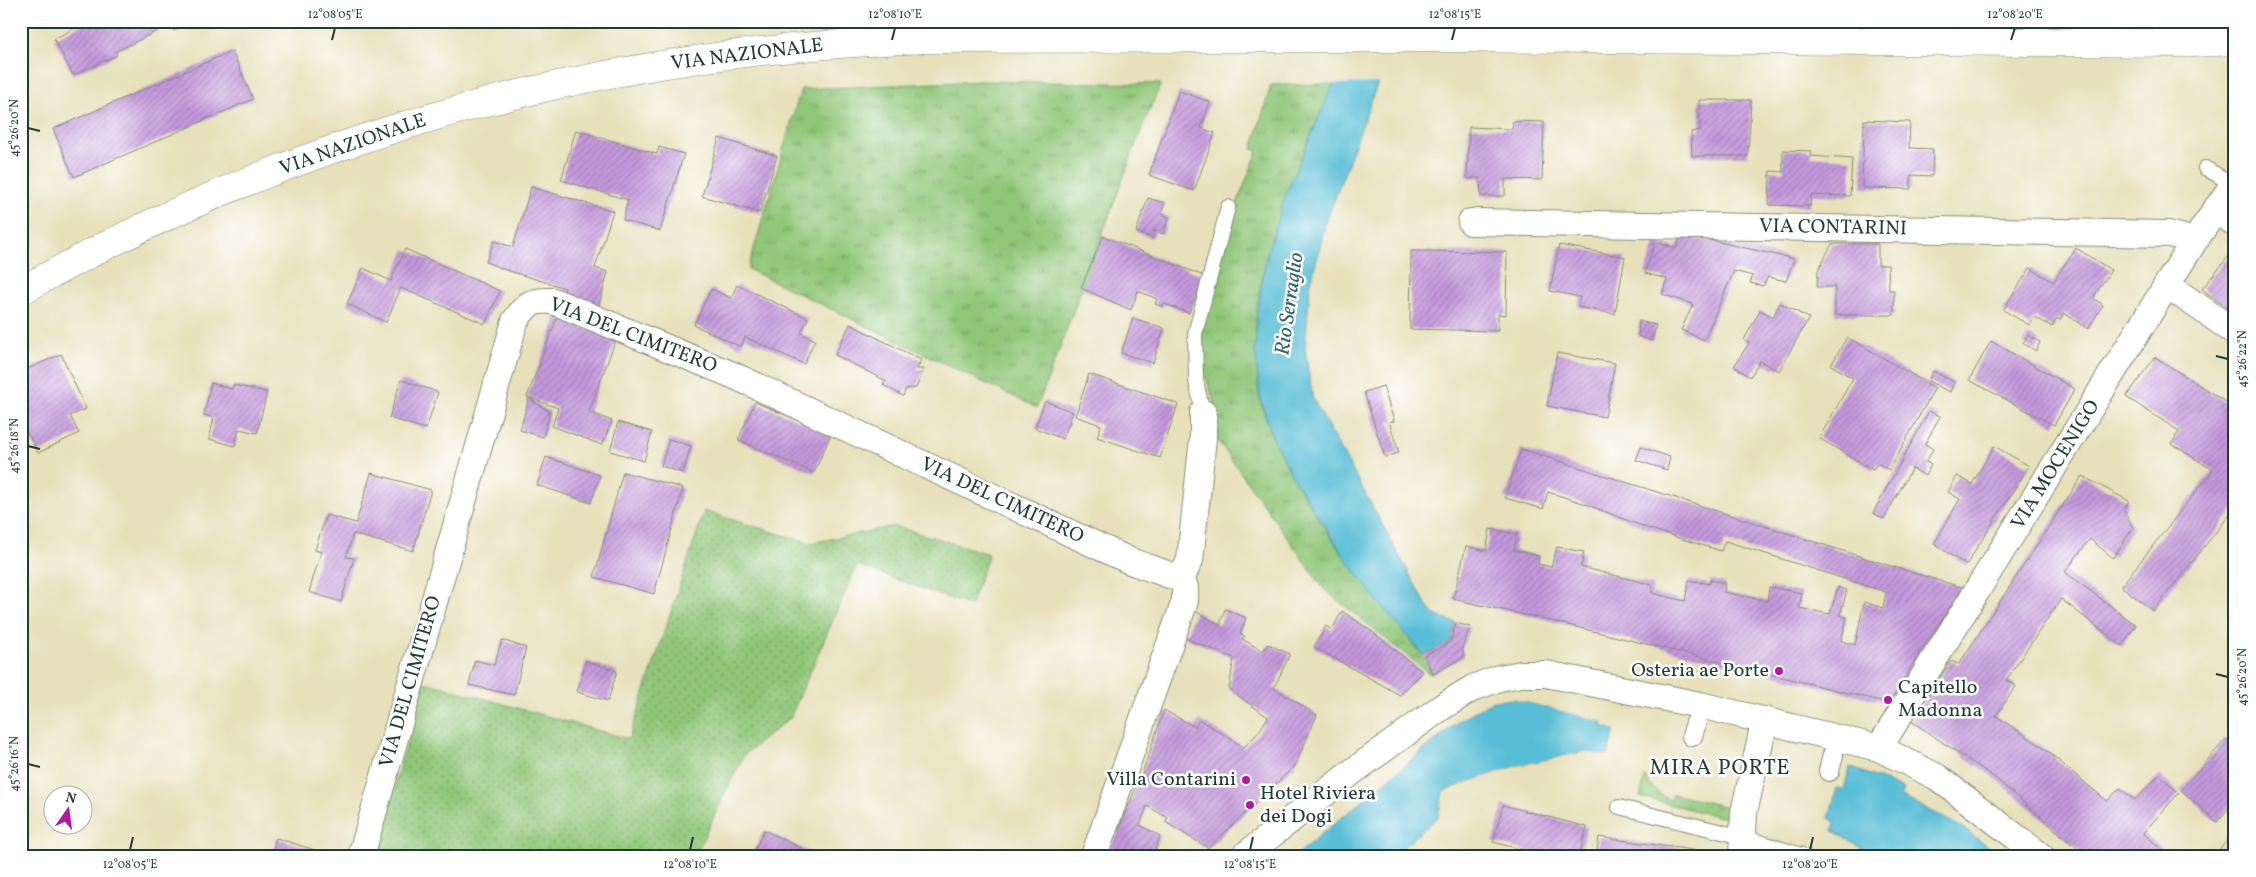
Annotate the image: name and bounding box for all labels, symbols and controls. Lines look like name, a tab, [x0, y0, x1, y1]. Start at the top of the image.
text: 12°08'05"E	[308, 7, 362, 23]
text: 12°08'10"E	[868, 7, 922, 23]
text: 12°08'15"E	[1429, 7, 1481, 23]
text: 12°08'20"E	[1987, 7, 2043, 23]
street label: VIA NAZIONALE	[669, 32, 825, 78]
text: 45°26'20"N	[7, 99, 23, 157]
street label: VIA NAZIONALE	[276, 107, 430, 183]
street label: VIA CONTARINI	[1759, 213, 1907, 243]
water label: Rio Serraglio	[1268, 250, 1312, 357]
street label: VIA DEL CIMITERO	[545, 291, 721, 381]
text: 45°26'22"N	[2235, 330, 2251, 388]
street label: VIA MOCENIGO	[2005, 395, 2107, 535]
text: 45°26'18"N	[7, 418, 23, 474]
street label: VIA DEL CIMITERO	[916, 451, 1088, 551]
street label: VIA DEL CIMITERO	[373, 593, 449, 771]
text: 45°26'20"N	[2235, 648, 2251, 706]
place label: Osteria ae Porte	[1631, 657, 1769, 685]
marker: Osteria ae Porte	[1773, 665, 1785, 677]
place label: Capitello Madonna	[1898, 674, 1982, 725]
marker: Capitello Madonna	[1882, 694, 1894, 706]
text: 45°26'16"N	[7, 736, 23, 792]
district label: MIRA PORTE	[1649, 753, 1791, 784]
place label: Villa Contarini	[1106, 766, 1236, 794]
marker: Villa Contarini	[1240, 774, 1252, 786]
place label: Hotel Riviera dei Dogi	[1260, 780, 1376, 831]
north arrow	[42, 784, 92, 834]
text: N	[64, 788, 78, 809]
marker: Hotel Riviera dei Dogi	[1244, 799, 1256, 811]
text: 12°08'05"E	[103, 857, 157, 873]
text: 12°08'10"E	[663, 857, 717, 873]
text: 12°08'15"E	[1224, 857, 1276, 873]
text: 12°08'20"E	[1782, 857, 1838, 873]

